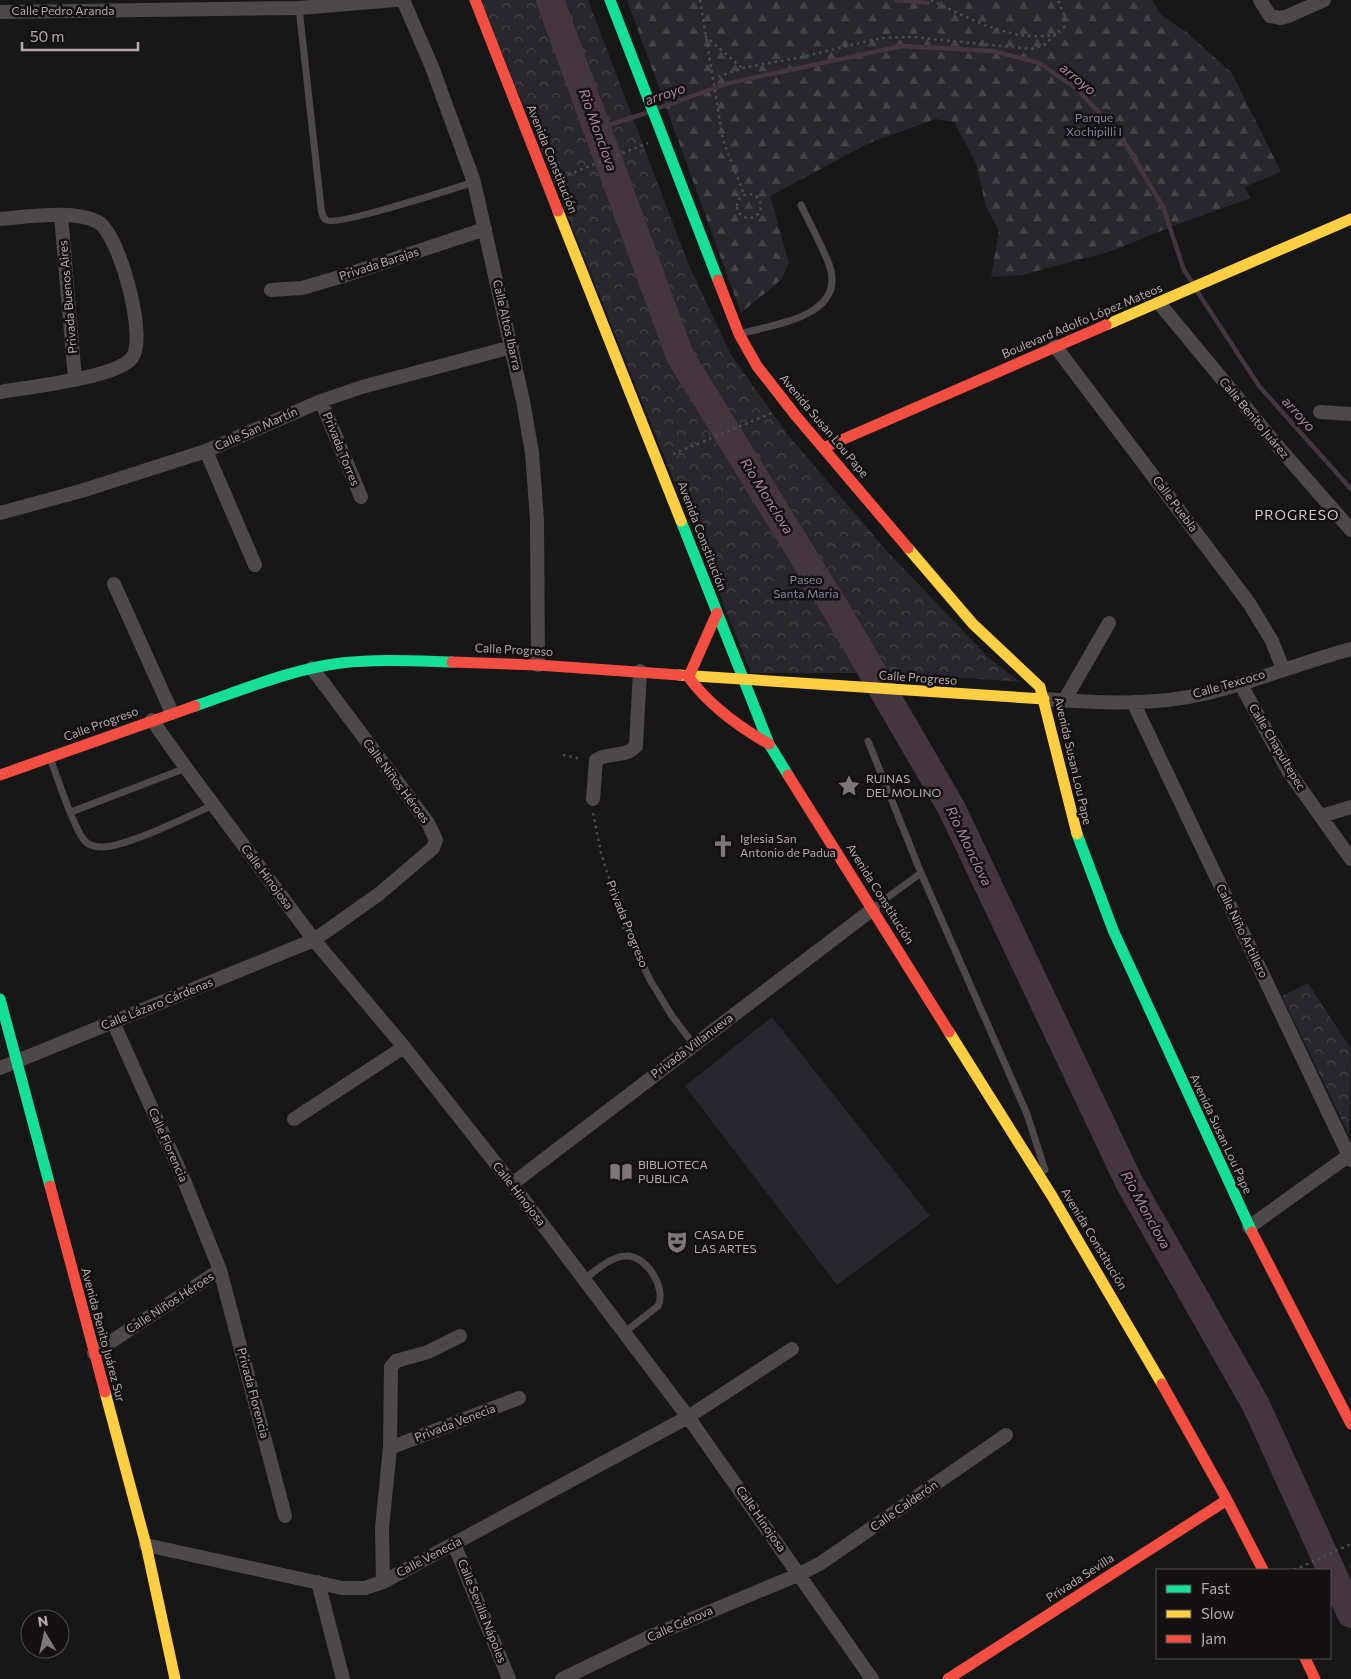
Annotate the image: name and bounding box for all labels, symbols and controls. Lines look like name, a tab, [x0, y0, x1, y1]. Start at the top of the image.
street label: Calle Pedro Aranda	[11, 3, 115, 17]
scale bar	[22, 20, 139, 52]
text: 50 m	[30, 27, 64, 45]
water label: arroyo	[1057, 59, 1100, 98]
water label: arroyo	[642, 79, 687, 108]
water label: Rio Monclova	[576, 86, 621, 173]
street label: Avenida Constitución	[525, 102, 581, 215]
park label: Parque Xochipilli I	[1066, 110, 1122, 138]
street label: Privada Buenos Aires	[55, 240, 79, 354]
street label: Privada Barajas	[337, 244, 420, 283]
street label: Calle Altos Ibarra	[491, 278, 525, 371]
street label: Boulevard Adolfo López Mateos	[999, 280, 1164, 360]
street label: Avenida Susan Lou Pape	[777, 371, 872, 480]
street label: Calle Benito Juárez	[1216, 374, 1293, 461]
water label: arroyo	[1279, 393, 1320, 435]
street label: Calle San Martín	[212, 404, 299, 453]
street label: Privada Torres	[321, 410, 363, 488]
water label: Rio Monclova	[737, 455, 798, 537]
street label: Calle Puebla	[1150, 473, 1201, 534]
street label: Avenida Constitución	[676, 479, 730, 592]
district label: PROGRESO	[1255, 506, 1340, 523]
park label: Paseo Santa Maria	[773, 572, 839, 600]
street label: Calle Progreso	[474, 640, 554, 658]
street label: Calle Texcoco	[1191, 666, 1267, 700]
street label: Calle Progreso	[878, 667, 958, 687]
street label: Avenida Susan Lou Pape	[1052, 696, 1095, 826]
street label: Calle Chapultepec	[1247, 701, 1309, 792]
street label: Calle Progreso	[61, 703, 140, 743]
street label: Calle Niños Héroes	[361, 735, 433, 825]
place label: RUINAS DEL MOLINO	[866, 771, 941, 799]
place icon: RUINAS DEL MOLINO	[836, 773, 862, 799]
water label: Rio Monclova	[943, 803, 996, 888]
place label: Iglesia San Antonio de Padua	[740, 831, 836, 859]
church icon: Iglesia San Antonio de Padua	[710, 833, 736, 859]
street label: Calle Hinojosa	[239, 841, 297, 911]
street label: Avenida Constitución	[844, 841, 918, 946]
street label: Privada Progreso	[604, 878, 652, 969]
street label: Calle Niño Artillero	[1214, 881, 1272, 980]
street label: Calle Lázaro Cárdenas	[99, 974, 215, 1032]
street label: Privada Villanueva	[648, 1010, 735, 1081]
street label: Avenida Susan Lou Pape	[1188, 1071, 1256, 1196]
street label: Calle Florencia	[146, 1105, 191, 1184]
place label: BIBLIOTECA PUBLICA	[638, 1157, 708, 1185]
street label: Calle Hinojosa	[491, 1159, 549, 1228]
library icon: BIBLIOTECA PUBLICA	[608, 1159, 634, 1185]
water label: Rio Monclova	[1118, 1168, 1175, 1252]
street label: Avenida Constitución	[1059, 1185, 1131, 1292]
place label: CASA DE LAS ARTES	[694, 1227, 756, 1255]
theatre icon: CASA DE LAS ARTES	[664, 1229, 690, 1255]
street label: Avenida Benito Juárez Sur	[78, 1266, 129, 1404]
street label: Calle Niños Héroes	[123, 1269, 216, 1336]
street label: Privada Florencia	[235, 1346, 273, 1440]
street label: Privada Venecia	[412, 1400, 497, 1444]
street label: Calle Calderón	[867, 1477, 940, 1533]
street label: Calle Hinojosa	[734, 1483, 790, 1554]
street label: Calle Venecia	[394, 1533, 463, 1579]
street label: Privada Sevilla	[1043, 1550, 1116, 1604]
street label: Calle Sevilla Nápoles	[456, 1557, 510, 1665]
legend	[1156, 1569, 1331, 1659]
text: Fast	[1201, 1579, 1230, 1597]
street label: Calle Génova	[645, 1602, 715, 1644]
text: Slow	[1201, 1604, 1234, 1622]
north arrow	[20, 1609, 70, 1659]
text: N	[36, 1611, 49, 1630]
text: Jam	[1201, 1629, 1226, 1647]

